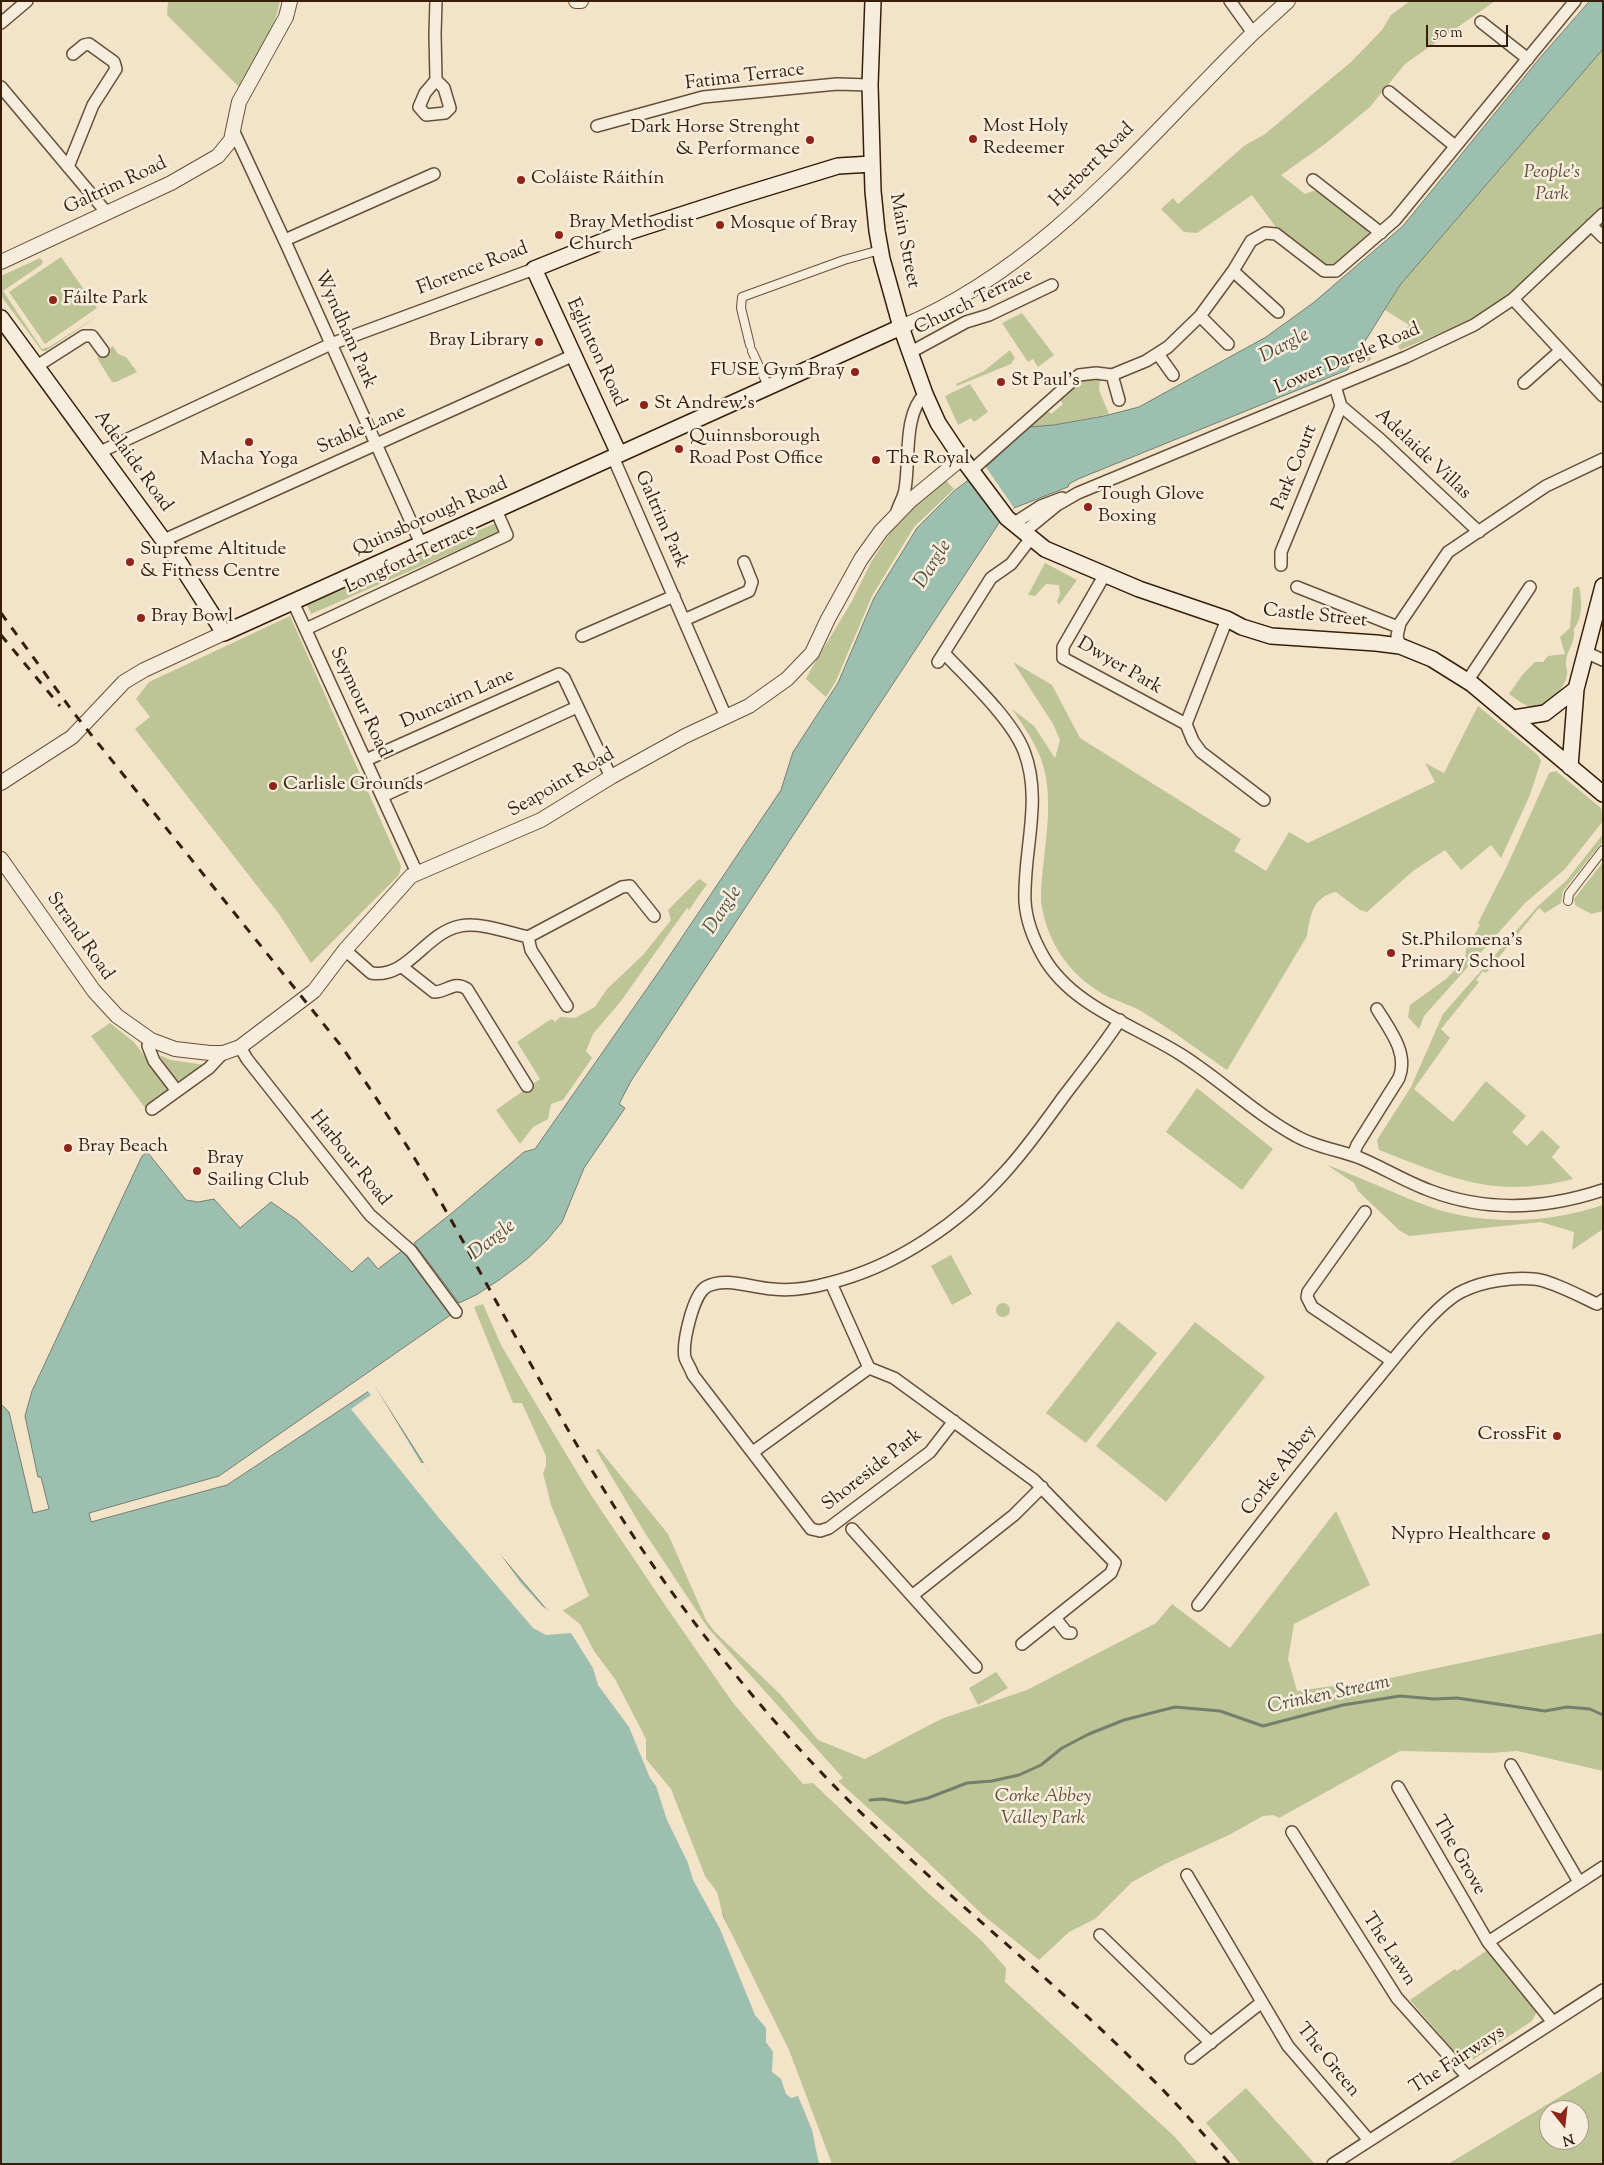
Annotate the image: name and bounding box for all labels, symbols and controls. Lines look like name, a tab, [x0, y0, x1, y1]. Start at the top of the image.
scale bar	[1429, 15, 1512, 47]
text: 50 m	[1434, 23, 1463, 44]
street label: Fatima Terrace	[684, 59, 806, 97]
place label: Most Holy Redeemer	[983, 117, 1068, 161]
place label: Dark Horse Strenght & Performance	[631, 118, 800, 162]
street label: Herbert Road	[1046, 119, 1140, 213]
marker: Most Holy Redeemer	[967, 133, 979, 145]
marker: Dark Horse Strenght & Performance	[804, 134, 816, 146]
street label: Galtrim Road	[61, 153, 171, 221]
park label: People's Park	[1524, 163, 1580, 207]
place label: Coláiste Ráithín	[531, 169, 664, 191]
marker: Coláiste Ráithín	[515, 174, 527, 186]
street label: Main Street	[883, 192, 923, 290]
place label: Bray Methodist Church	[569, 213, 694, 257]
place label: Mosque of Bray	[730, 214, 857, 236]
marker: Mosque of Bray	[714, 219, 726, 231]
marker: Bray Methodist Church	[553, 229, 565, 241]
street label: Florence Road	[414, 238, 532, 302]
street label: Church Terrace	[911, 265, 1037, 341]
street label: Wyndham Park	[308, 267, 380, 393]
place label: Fáilte Park	[63, 289, 148, 311]
marker: Fáilte Park	[47, 294, 59, 306]
street label: Eglinton Road	[560, 295, 630, 411]
street label: Lower Dargle Road	[1272, 319, 1424, 401]
water label: Dargle	[1256, 324, 1314, 370]
place label: Bray Library	[429, 331, 529, 353]
marker: Bray Library	[533, 336, 545, 348]
place label: FUSE Gym Bray	[710, 361, 845, 383]
marker: FUSE Gym Bray	[849, 366, 861, 378]
place label: St Paul's	[1011, 371, 1080, 393]
marker: St Paul's	[995, 376, 1007, 388]
place label: St Andrew's	[654, 394, 755, 416]
marker: St Andrew's	[638, 399, 650, 411]
street label: Stable Lane	[314, 401, 410, 461]
street label: Adelaide Villas	[1369, 405, 1475, 505]
street label: Adelaide Road	[88, 407, 176, 517]
street label: Park Court	[1269, 422, 1323, 514]
place label: Quinnsborough Road Post Office	[689, 427, 823, 471]
marker: Macha Yoga	[243, 436, 255, 448]
marker: Quinnsborough Road Post Office	[673, 443, 685, 455]
place label: The Royal	[886, 449, 970, 471]
place label: Macha Yoga	[200, 450, 298, 472]
marker: The Royal	[870, 454, 882, 466]
street label: Galtrim Park	[628, 468, 692, 572]
street label: Quinsborough Road	[350, 474, 512, 562]
place label: Tough Glove Boxing	[1098, 485, 1204, 529]
marker: Tough Glove Boxing	[1082, 501, 1094, 513]
street label: Longford Terrace	[342, 520, 480, 600]
water label: Dargle	[910, 536, 958, 594]
place label: Supreme Altitude & Fitness Centre	[140, 540, 286, 584]
marker: Supreme Altitude & Fitness Centre	[124, 556, 136, 568]
street label: Castle Street	[1262, 600, 1368, 634]
place label: Bray Bowl	[151, 607, 233, 629]
marker: Bray Bowl	[135, 612, 147, 624]
street label: Dwyer Park	[1072, 633, 1166, 701]
street label: Seymour Road	[323, 644, 395, 762]
street label: Duncairn Lane	[398, 665, 518, 735]
street label: Seapoint Road	[505, 744, 619, 824]
place label: Carlisle Grounds	[283, 775, 423, 797]
marker: Carlisle Grounds	[267, 780, 279, 792]
water label: Dargle	[700, 882, 748, 940]
street label: Strand Road	[40, 889, 118, 985]
place label: St.Philomena's Primary School	[1401, 931, 1526, 975]
marker: St.Philomena's Primary School	[1385, 947, 1397, 959]
street label: Harbour Road	[304, 1107, 394, 1211]
place label: Bray Beach	[78, 1137, 168, 1159]
marker: Bray Beach	[62, 1142, 74, 1154]
place label: Bray Sailing Club	[207, 1149, 309, 1193]
marker: Bray Sailing Club	[191, 1165, 203, 1177]
water label: Dargle	[465, 1215, 521, 1267]
street label: Corke Abbey	[1237, 1421, 1323, 1521]
street label: Shoreside Park	[818, 1425, 928, 1517]
place label: CrossFit	[1477, 1425, 1547, 1447]
marker: CrossFit	[1551, 1430, 1563, 1442]
place label: Nypro Healthcare	[1391, 1525, 1536, 1547]
marker: Nypro Healthcare	[1540, 1530, 1552, 1542]
water label: Crinken Stream	[1266, 1671, 1392, 1721]
park label: Corke Abbey Valley Park	[995, 1787, 1091, 1831]
street label: The Grove	[1426, 1812, 1490, 1900]
street label: The Lawn	[1356, 1909, 1420, 1991]
street label: The Green	[1290, 2019, 1364, 2103]
street label: The Fairways	[1406, 2022, 1510, 2100]
north arrow	[1539, 2100, 1589, 2150]
text: N	[1560, 2127, 1576, 2150]

